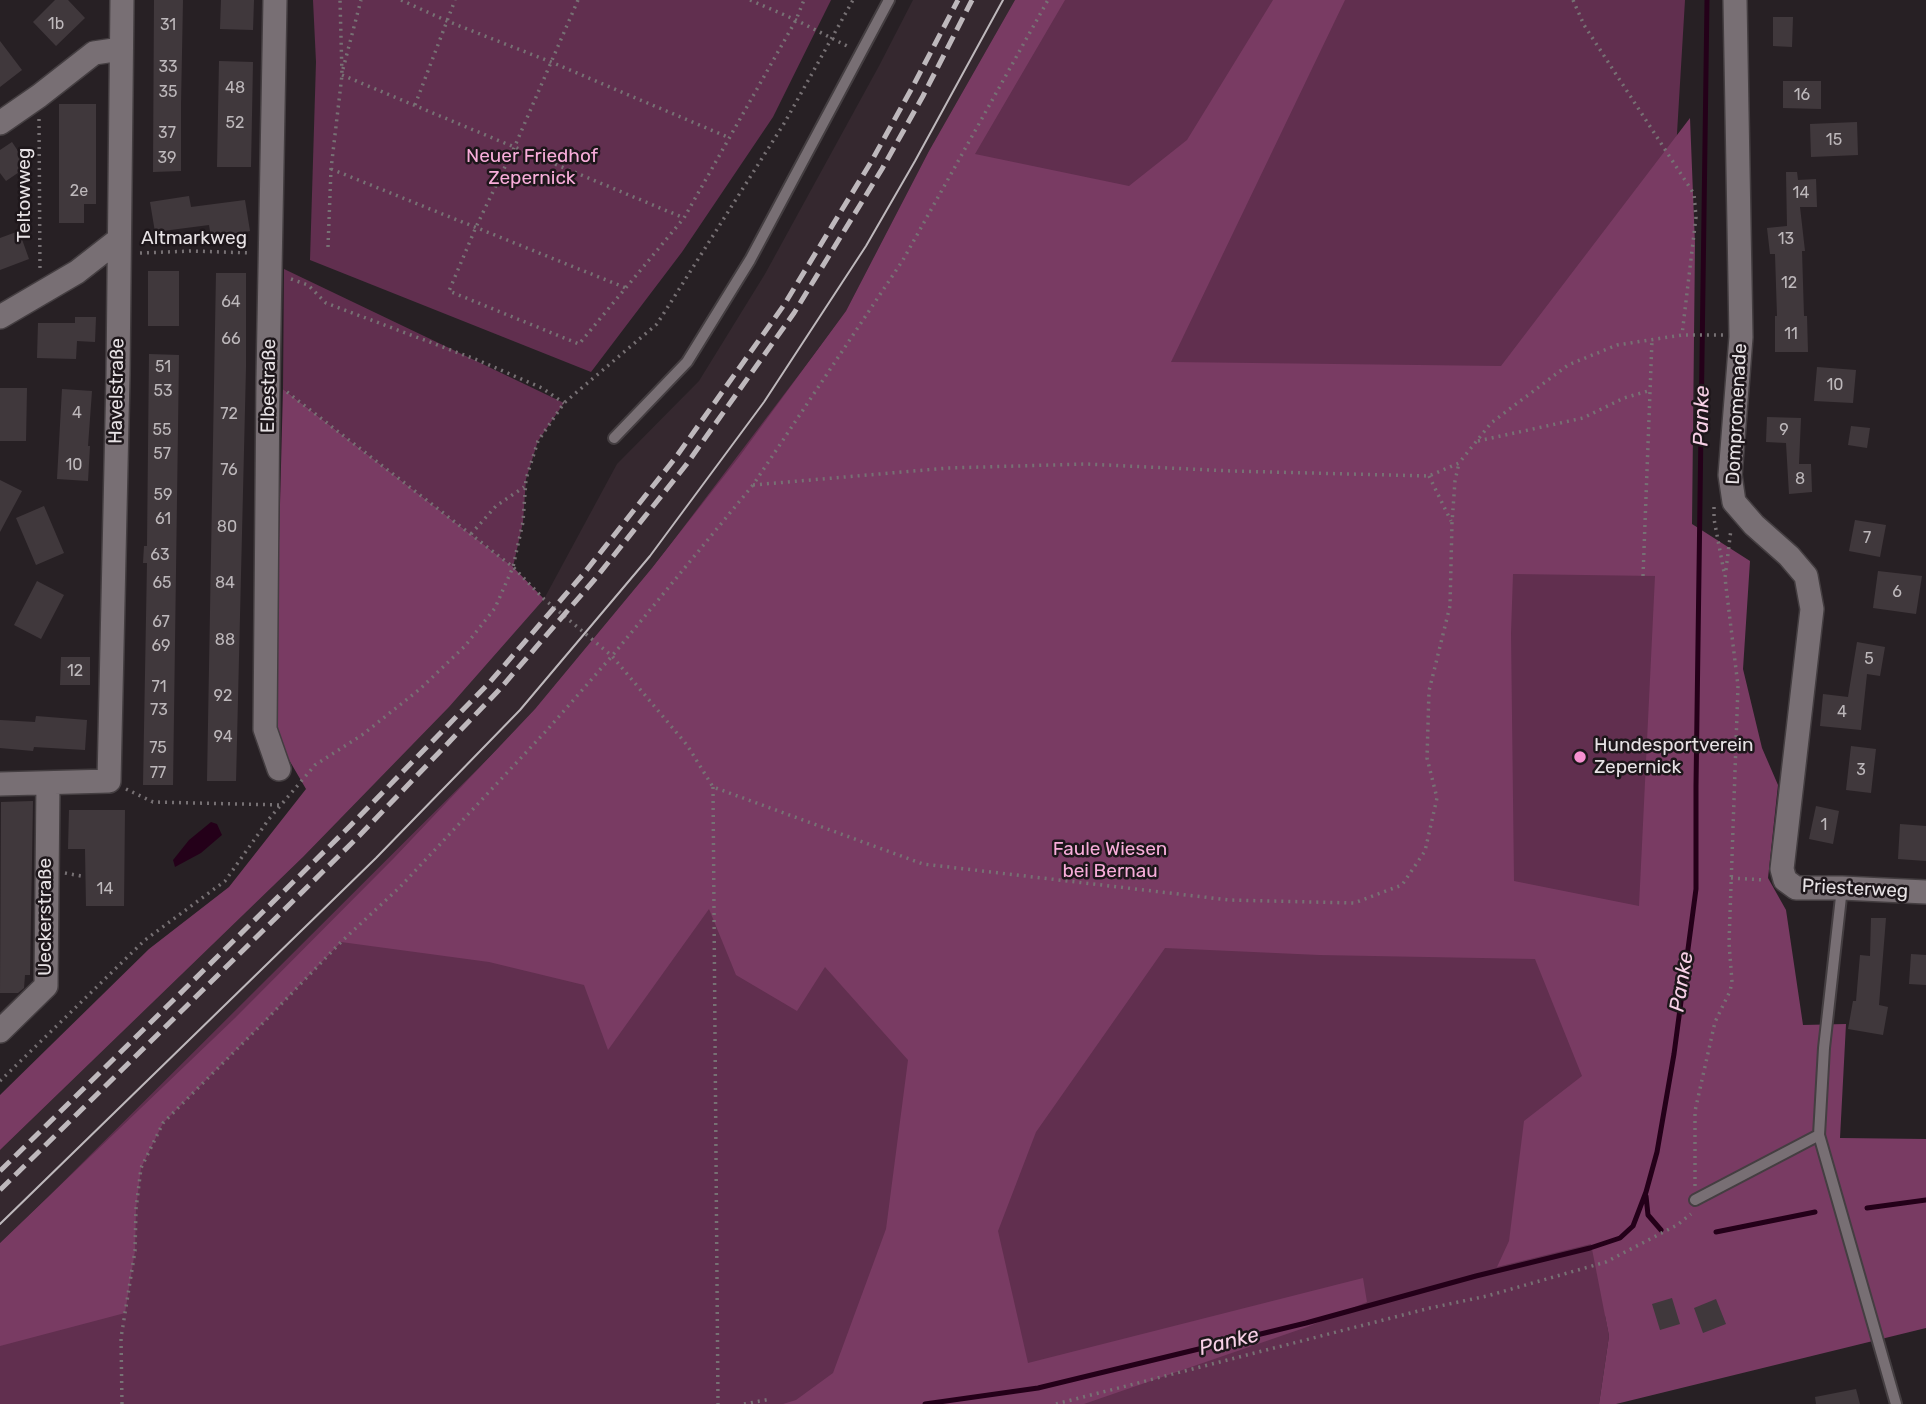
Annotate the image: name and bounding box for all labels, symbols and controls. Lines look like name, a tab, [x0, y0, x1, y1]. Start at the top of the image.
house number: 1b	[48, 14, 64, 34]
house number: 31	[160, 15, 176, 35]
house number: 33	[158, 57, 178, 77]
house number: 48	[225, 78, 245, 98]
house number: 35	[158, 82, 178, 102]
house number: 16	[1794, 85, 1810, 105]
house number: 52	[226, 113, 244, 133]
house number: 37	[158, 123, 176, 143]
house number: 15	[1826, 130, 1842, 150]
park label: Neuer Friedhof Zepernick	[466, 146, 598, 190]
street label: Teltowweg	[14, 148, 36, 242]
house number: 39	[157, 148, 177, 168]
house number: 2e	[70, 181, 88, 201]
house number: 14	[1793, 183, 1809, 203]
street label: Altmarkweg	[141, 228, 247, 250]
house number: 13	[1778, 229, 1794, 249]
house number: 12	[1781, 273, 1797, 293]
house number: 64	[221, 292, 241, 312]
house number: 11	[1784, 324, 1798, 344]
house number: 66	[221, 329, 241, 349]
street label: Havelstraße	[105, 338, 129, 444]
street label: Elbestraße	[257, 339, 281, 433]
street label: Dompromenade	[1722, 343, 1752, 485]
house number: 51	[155, 357, 171, 377]
house number: 10	[1826, 375, 1844, 395]
house number: 53	[153, 381, 173, 401]
water label: Panke	[1689, 386, 1715, 446]
house number: 4	[72, 403, 82, 423]
house number: 72	[220, 404, 238, 424]
house number: 55	[152, 420, 172, 440]
house number: 9	[1779, 420, 1789, 440]
house number: 57	[153, 444, 171, 464]
house number: 10	[65, 455, 83, 475]
house number: 76	[220, 460, 238, 480]
house number: 8	[1795, 469, 1805, 489]
house number: 59	[154, 485, 172, 505]
house number: 61	[155, 509, 171, 529]
house number: 80	[217, 517, 237, 537]
house number: 7	[1863, 528, 1871, 548]
house number: 63	[150, 545, 170, 565]
house number: 65	[152, 573, 172, 593]
house number: 84	[215, 573, 235, 593]
house number: 6	[1892, 582, 1902, 602]
house number: 67	[152, 612, 170, 632]
house number: 88	[215, 630, 235, 650]
house number: 69	[151, 636, 171, 656]
house number: 5	[1864, 649, 1874, 669]
house number: 12	[67, 661, 83, 681]
house number: 71	[151, 677, 167, 697]
house number: 92	[214, 686, 232, 706]
house number: 73	[150, 700, 168, 720]
house number: 4	[1837, 702, 1847, 722]
house number: 94	[213, 727, 233, 747]
place label: Hundesportverein Zepernick	[1594, 735, 1754, 779]
house number: 75	[149, 738, 167, 758]
marker: Hundesportverein Zepernick	[1572, 749, 1588, 765]
house number: 3	[1856, 760, 1866, 780]
house number: 77	[150, 763, 166, 783]
house number: 1	[1821, 815, 1827, 835]
park label: Faule Wiesen bei Bernau	[1053, 839, 1167, 883]
street label: Ueckerstraße	[35, 858, 57, 976]
street label: Priesterweg	[1801, 875, 1909, 903]
house number: 14	[97, 879, 113, 899]
water label: Panke	[1665, 950, 1699, 1014]
water label: Panke	[1197, 1322, 1261, 1362]

